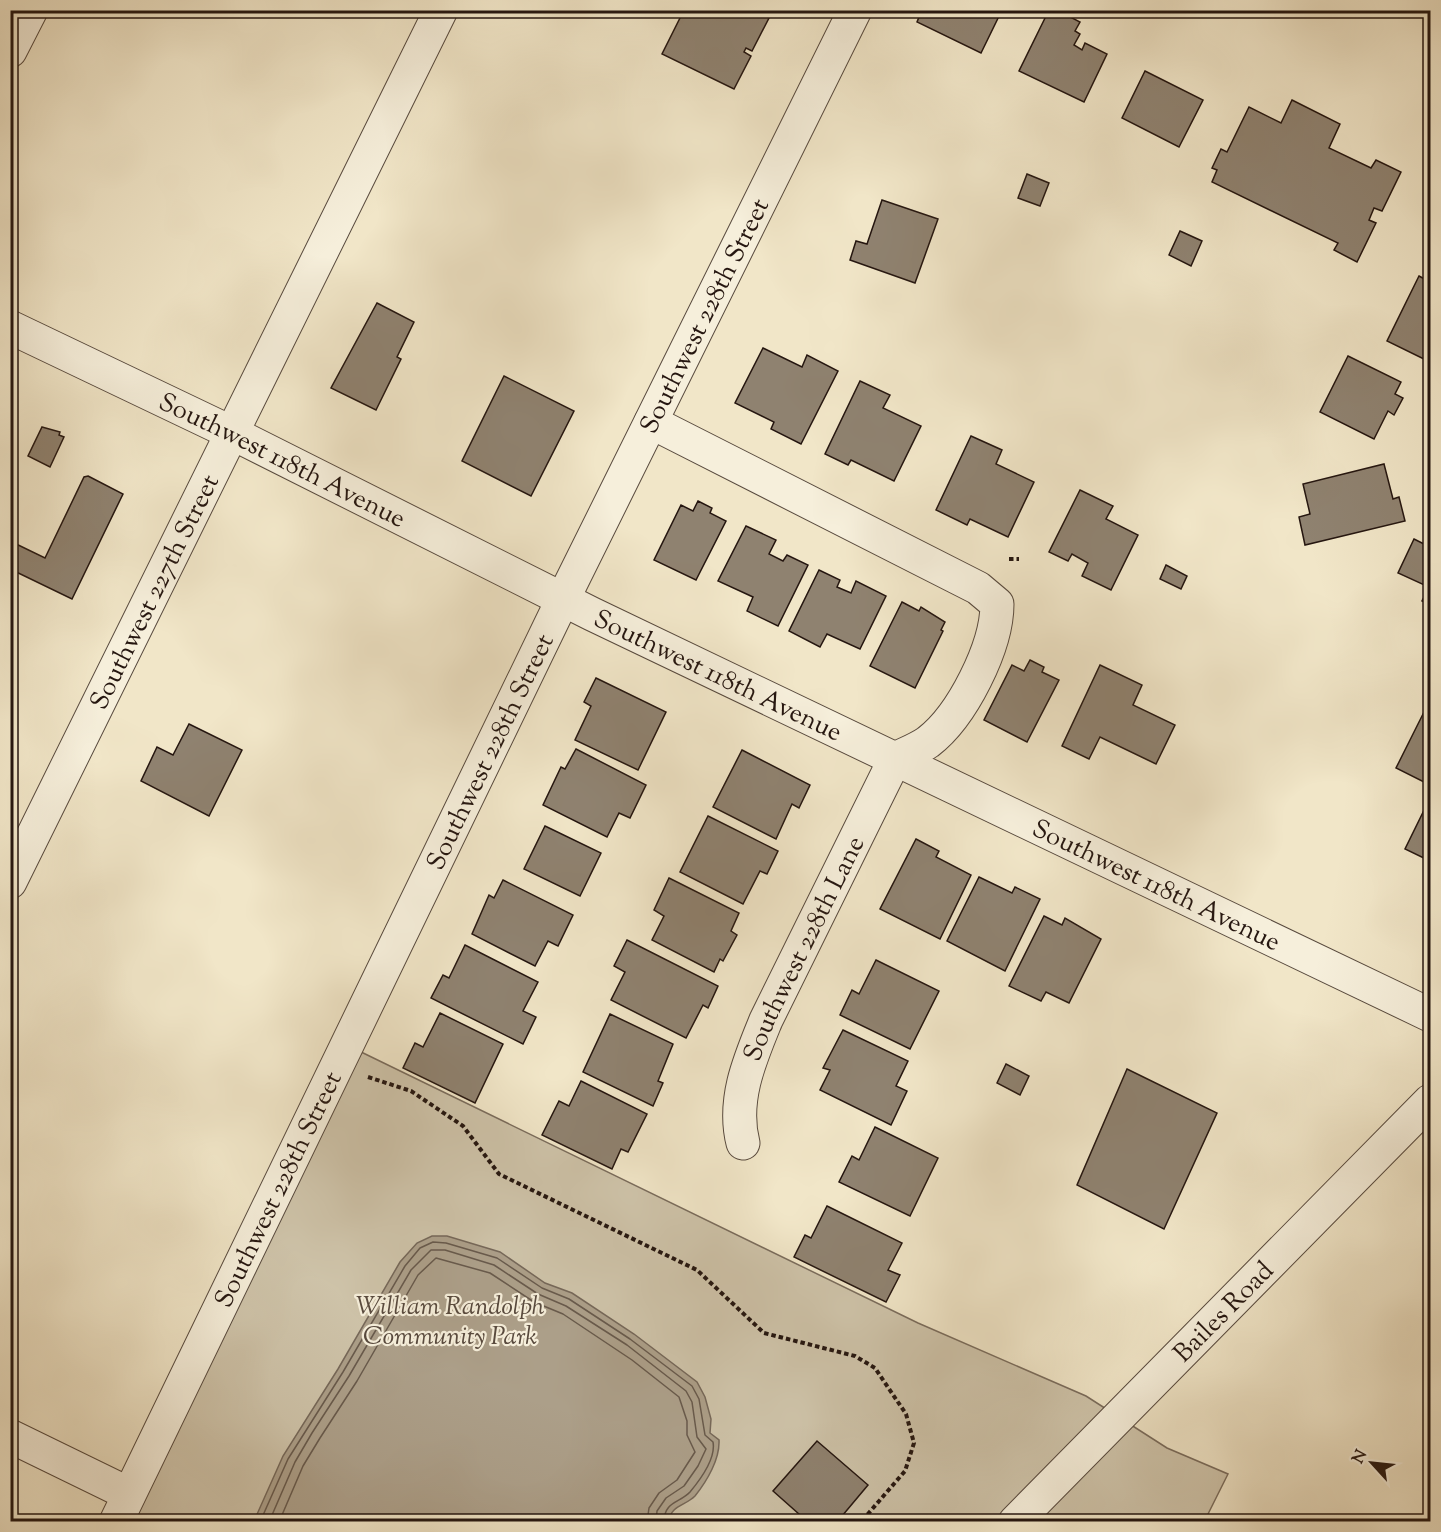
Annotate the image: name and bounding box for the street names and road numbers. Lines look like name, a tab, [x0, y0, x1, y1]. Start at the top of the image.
street label: Southwest 228th Street	[632, 193, 780, 441]
street label: Southwest 118th Avenue	[152, 385, 411, 538]
street label: Southwest 227th Street	[82, 469, 230, 717]
street label: Southwest 118th Avenue	[587, 601, 848, 752]
street label: Southwest 228th Street	[418, 628, 564, 877]
street label: Southwest 118th Avenue	[1025, 811, 1286, 962]
street label: Southwest 228th Lane	[735, 830, 875, 1067]
street label: Southwest 228th Street	[207, 1066, 353, 1314]
street label: Bailes Road	[1166, 1254, 1283, 1372]

